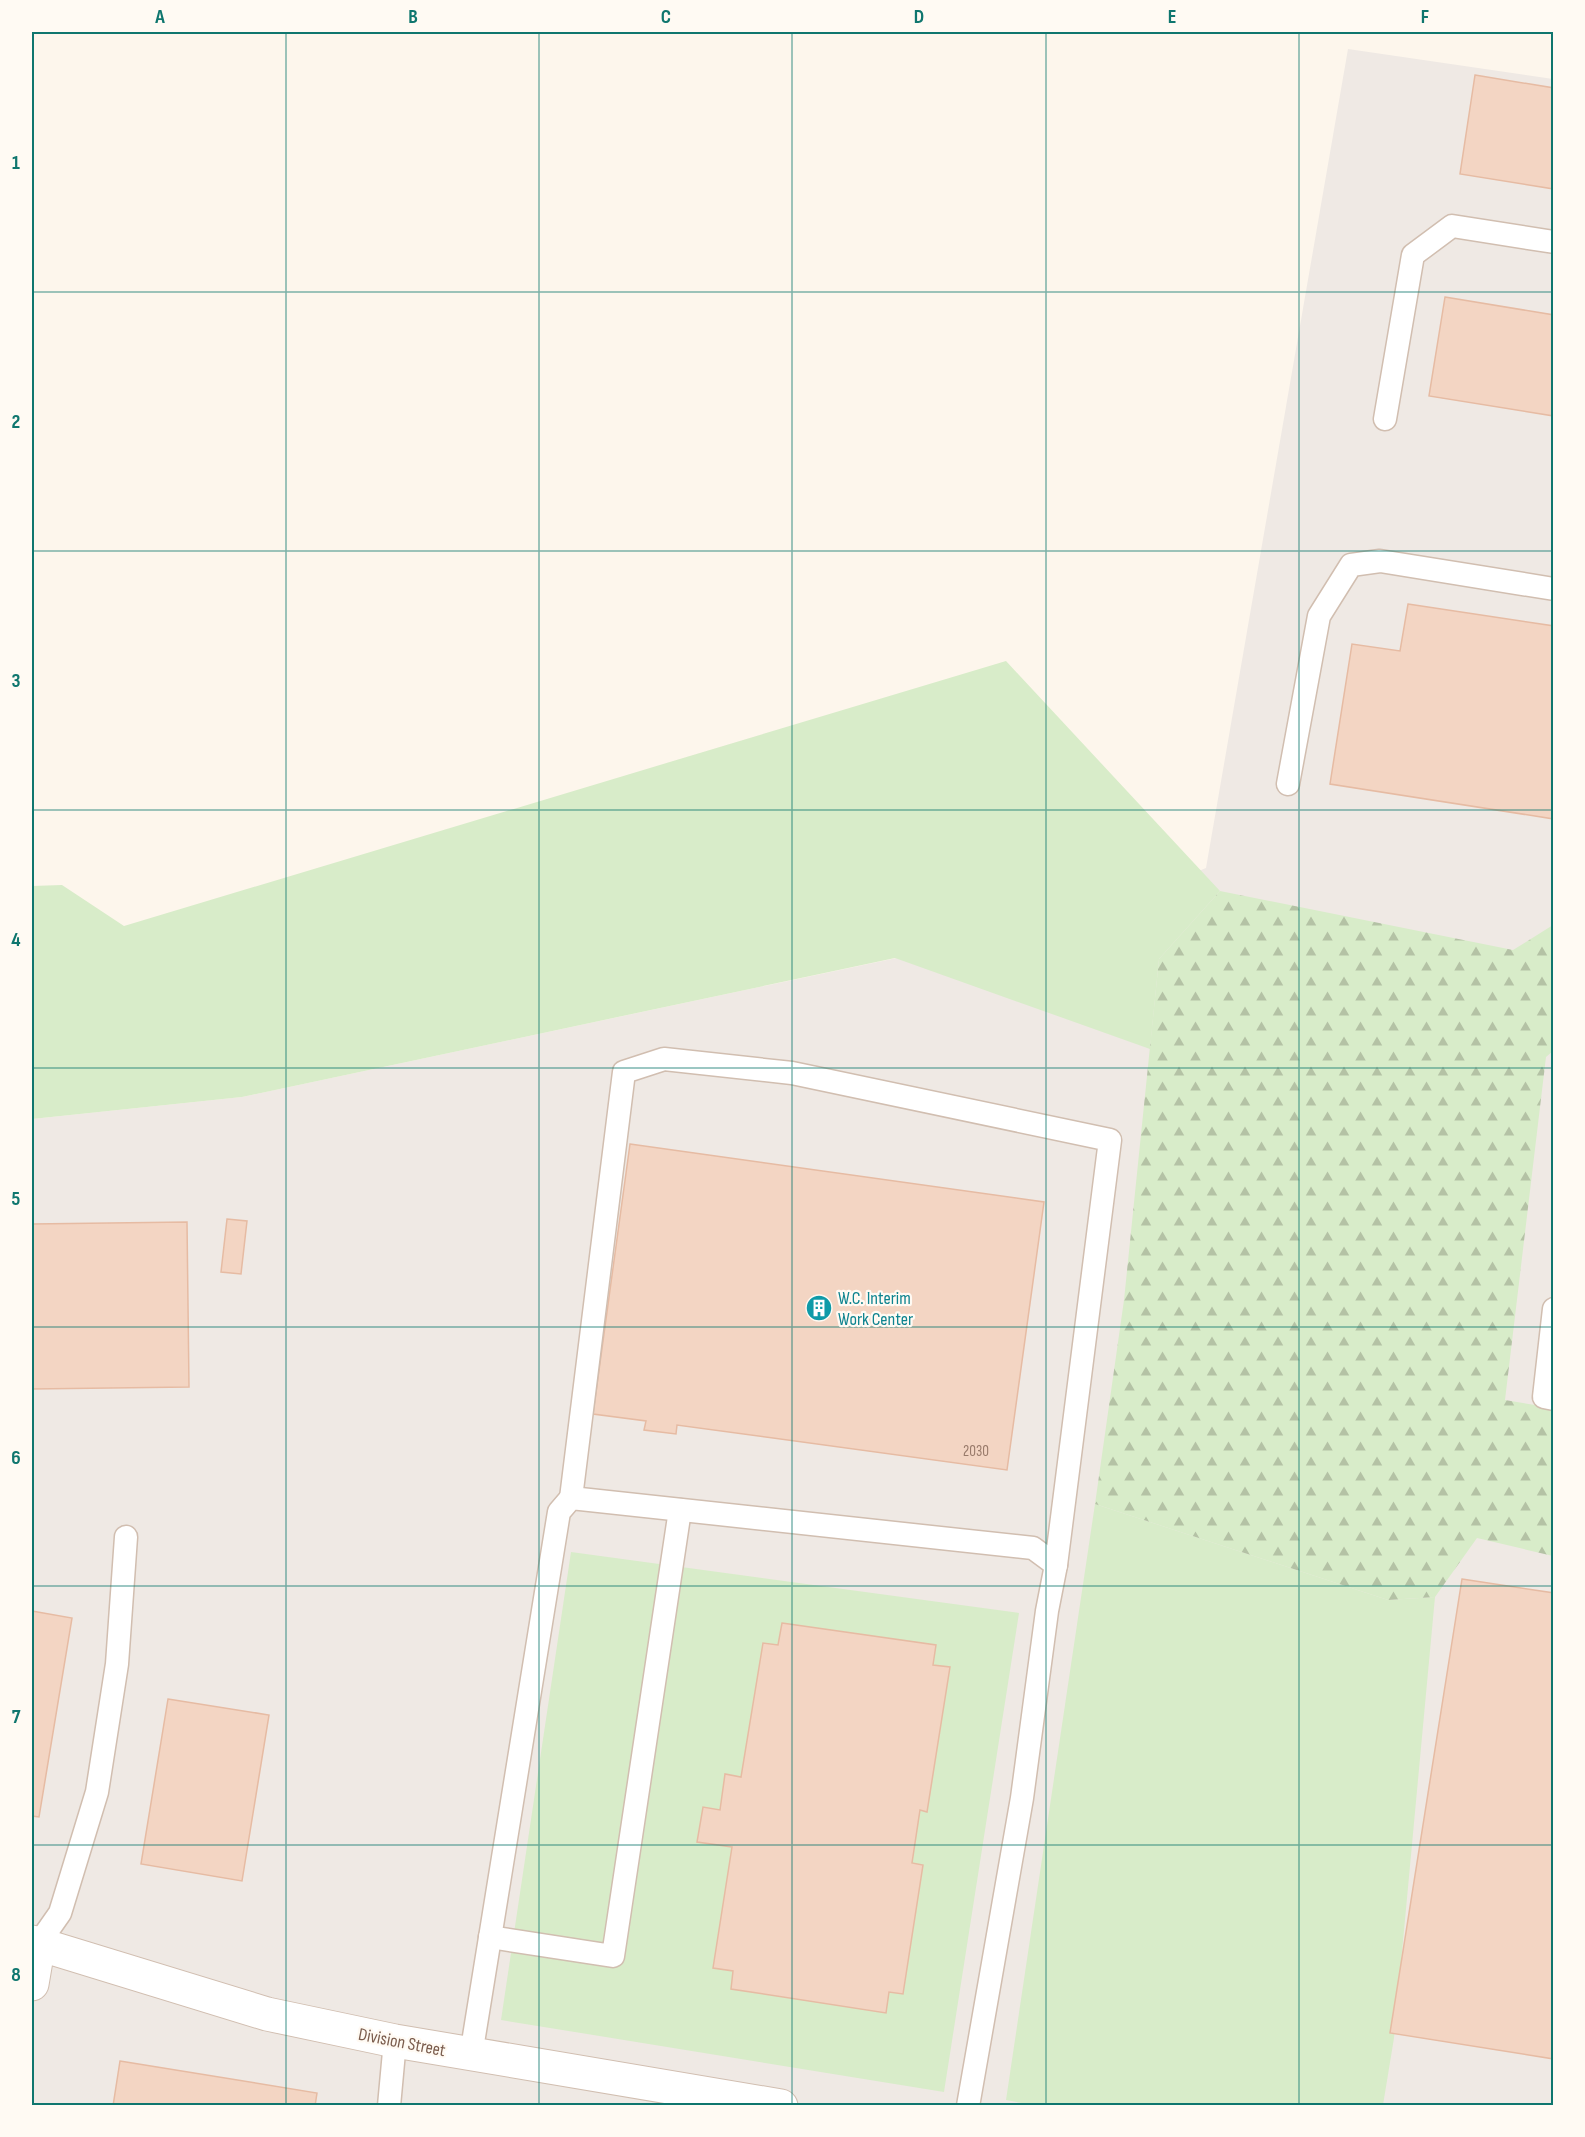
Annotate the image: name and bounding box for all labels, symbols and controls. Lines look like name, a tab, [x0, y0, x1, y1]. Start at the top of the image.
text: A	[154, 5, 165, 29]
text: B	[408, 5, 418, 29]
text: C	[661, 5, 671, 29]
text: D	[914, 5, 924, 29]
text: E	[1168, 5, 1176, 29]
text: F	[1421, 5, 1429, 29]
text: 1	[12, 151, 20, 175]
text: 2	[12, 410, 20, 434]
text: 3	[12, 669, 21, 693]
text: 4	[11, 928, 21, 952]
text: 5	[12, 1187, 21, 1211]
place label: W.C. Interim Work Center	[838, 1288, 913, 1330]
building icon: W.C. Interim Work Center	[804, 1293, 834, 1323]
house number: 2030	[963, 1442, 989, 1461]
text: 6	[11, 1446, 21, 1470]
text: 7	[12, 1705, 21, 1729]
text: 8	[11, 1963, 21, 1987]
street label: Division Street	[357, 2024, 448, 2061]

